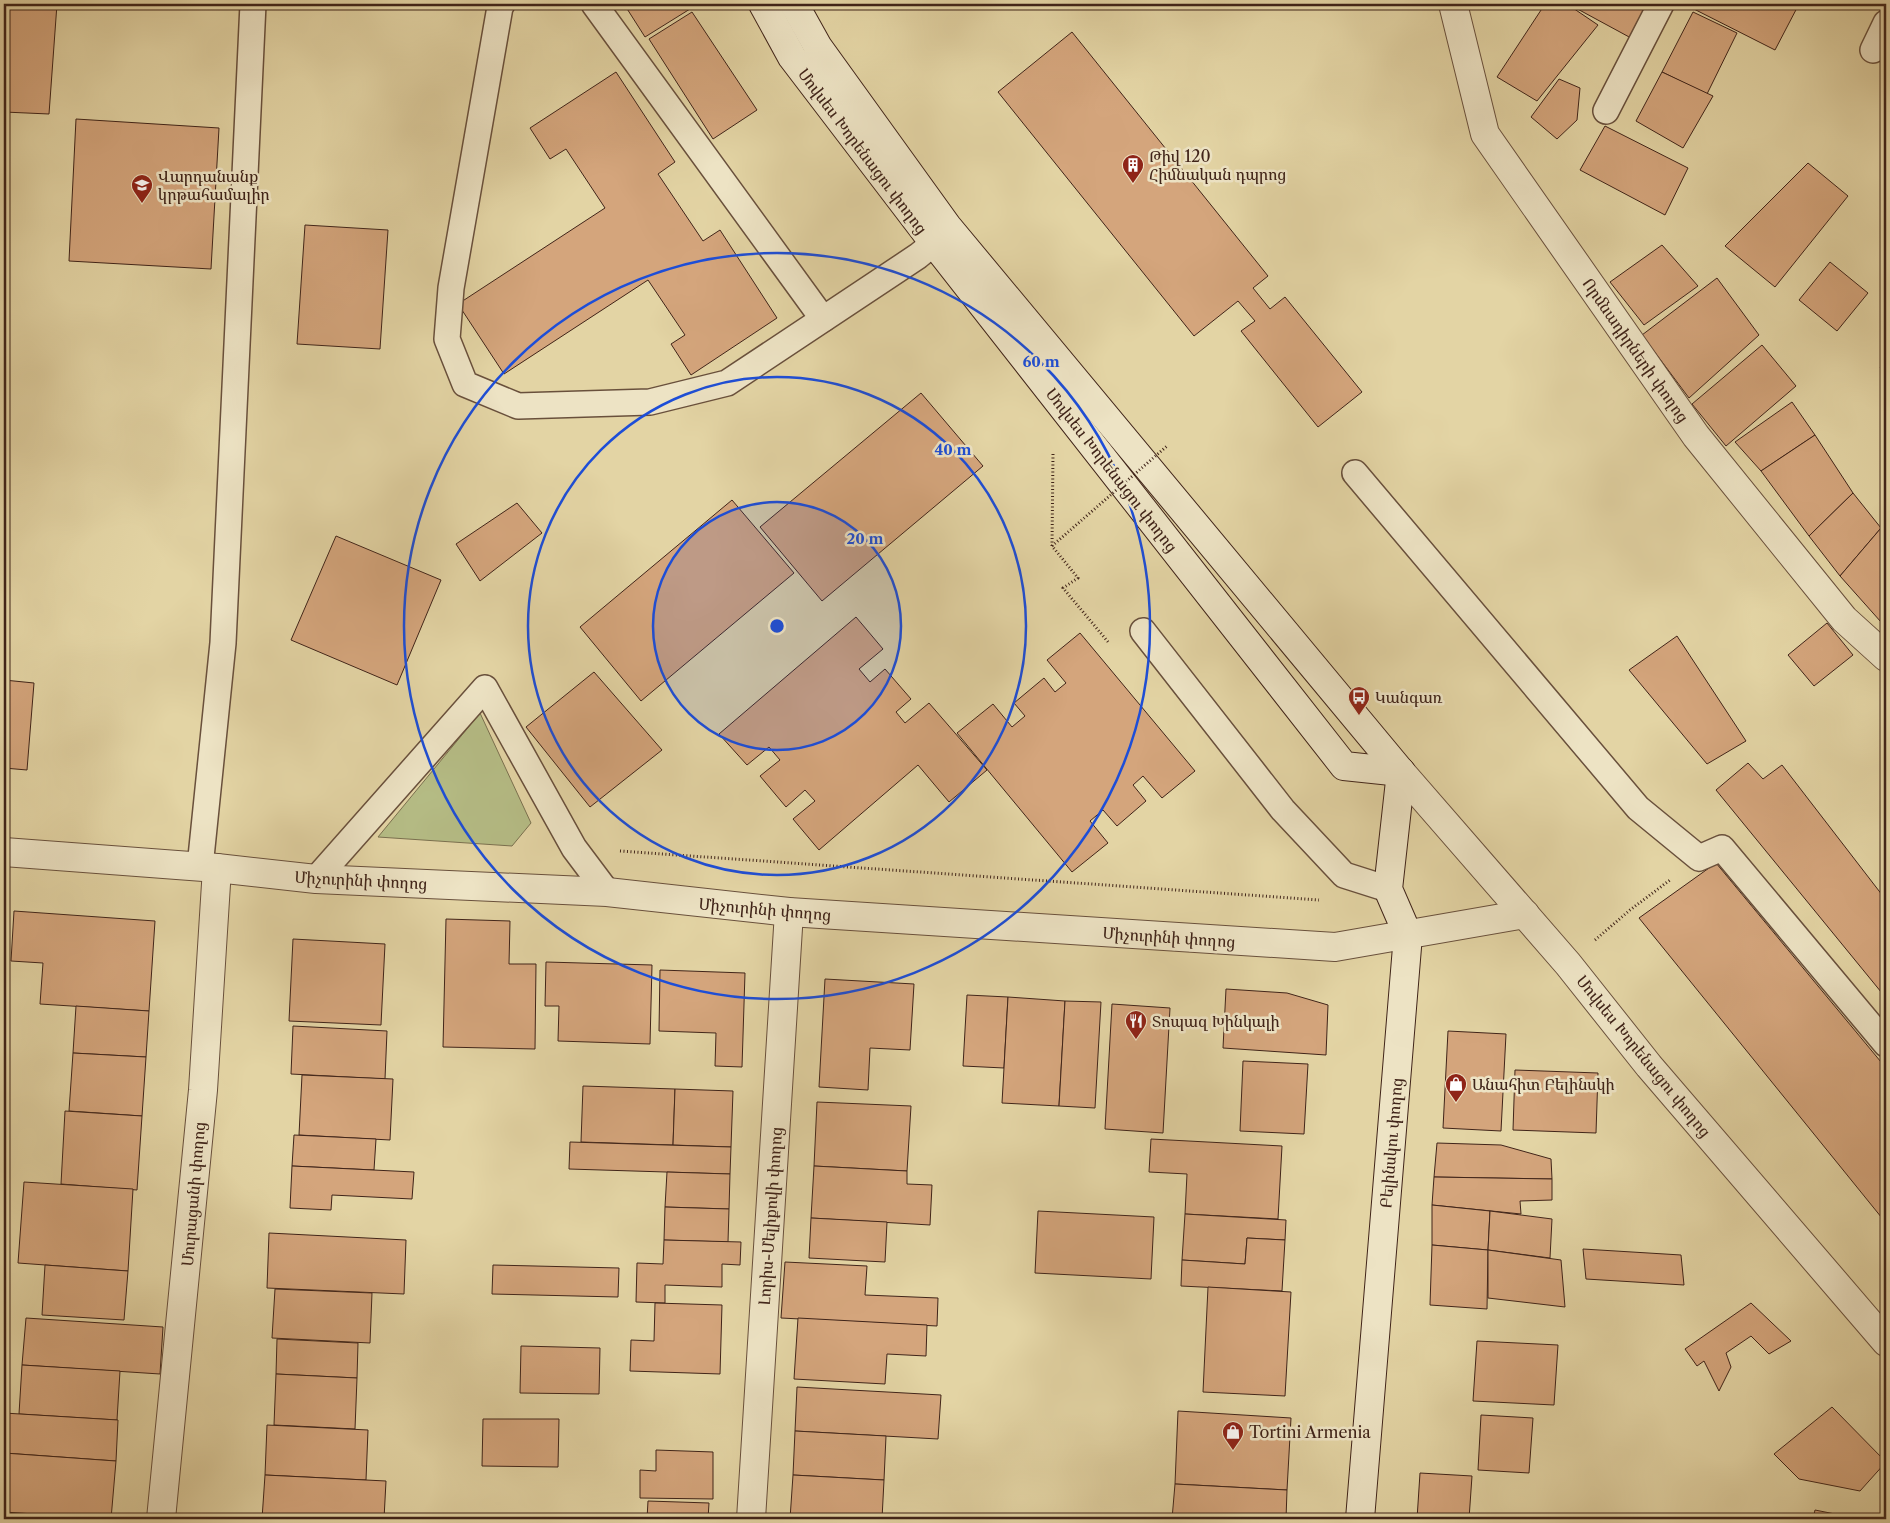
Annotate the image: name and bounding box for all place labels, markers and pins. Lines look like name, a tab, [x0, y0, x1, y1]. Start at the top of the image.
place label: Թիվ 120 Հիմնական դպրոց	[1149, 146, 1286, 184]
building icon: Թիվ 120 Հիմնական դպրոց	[1121, 153, 1145, 184]
place label: Վարդանանք կրթահամալիր	[158, 166, 270, 204]
school or university icon: Վարդանանք կրթահամալիր	[130, 173, 154, 204]
centre of rings	[768, 617, 786, 635]
bus stop icon: Կանգառ	[1347, 685, 1371, 716]
place label: Կանգառ	[1375, 687, 1443, 707]
restaurant icon: Տոպազ Խինկալի	[1124, 1009, 1148, 1040]
place label: Տոպազ Խինկալի	[1152, 1011, 1280, 1031]
shop icon: Անահիտ Բելինսկի	[1444, 1072, 1468, 1103]
place label: Անահիտ Բելինսկի	[1472, 1074, 1615, 1094]
shop icon: Tortini Armenia	[1221, 1420, 1245, 1451]
place label: Tortini Armenia	[1249, 1422, 1371, 1442]

